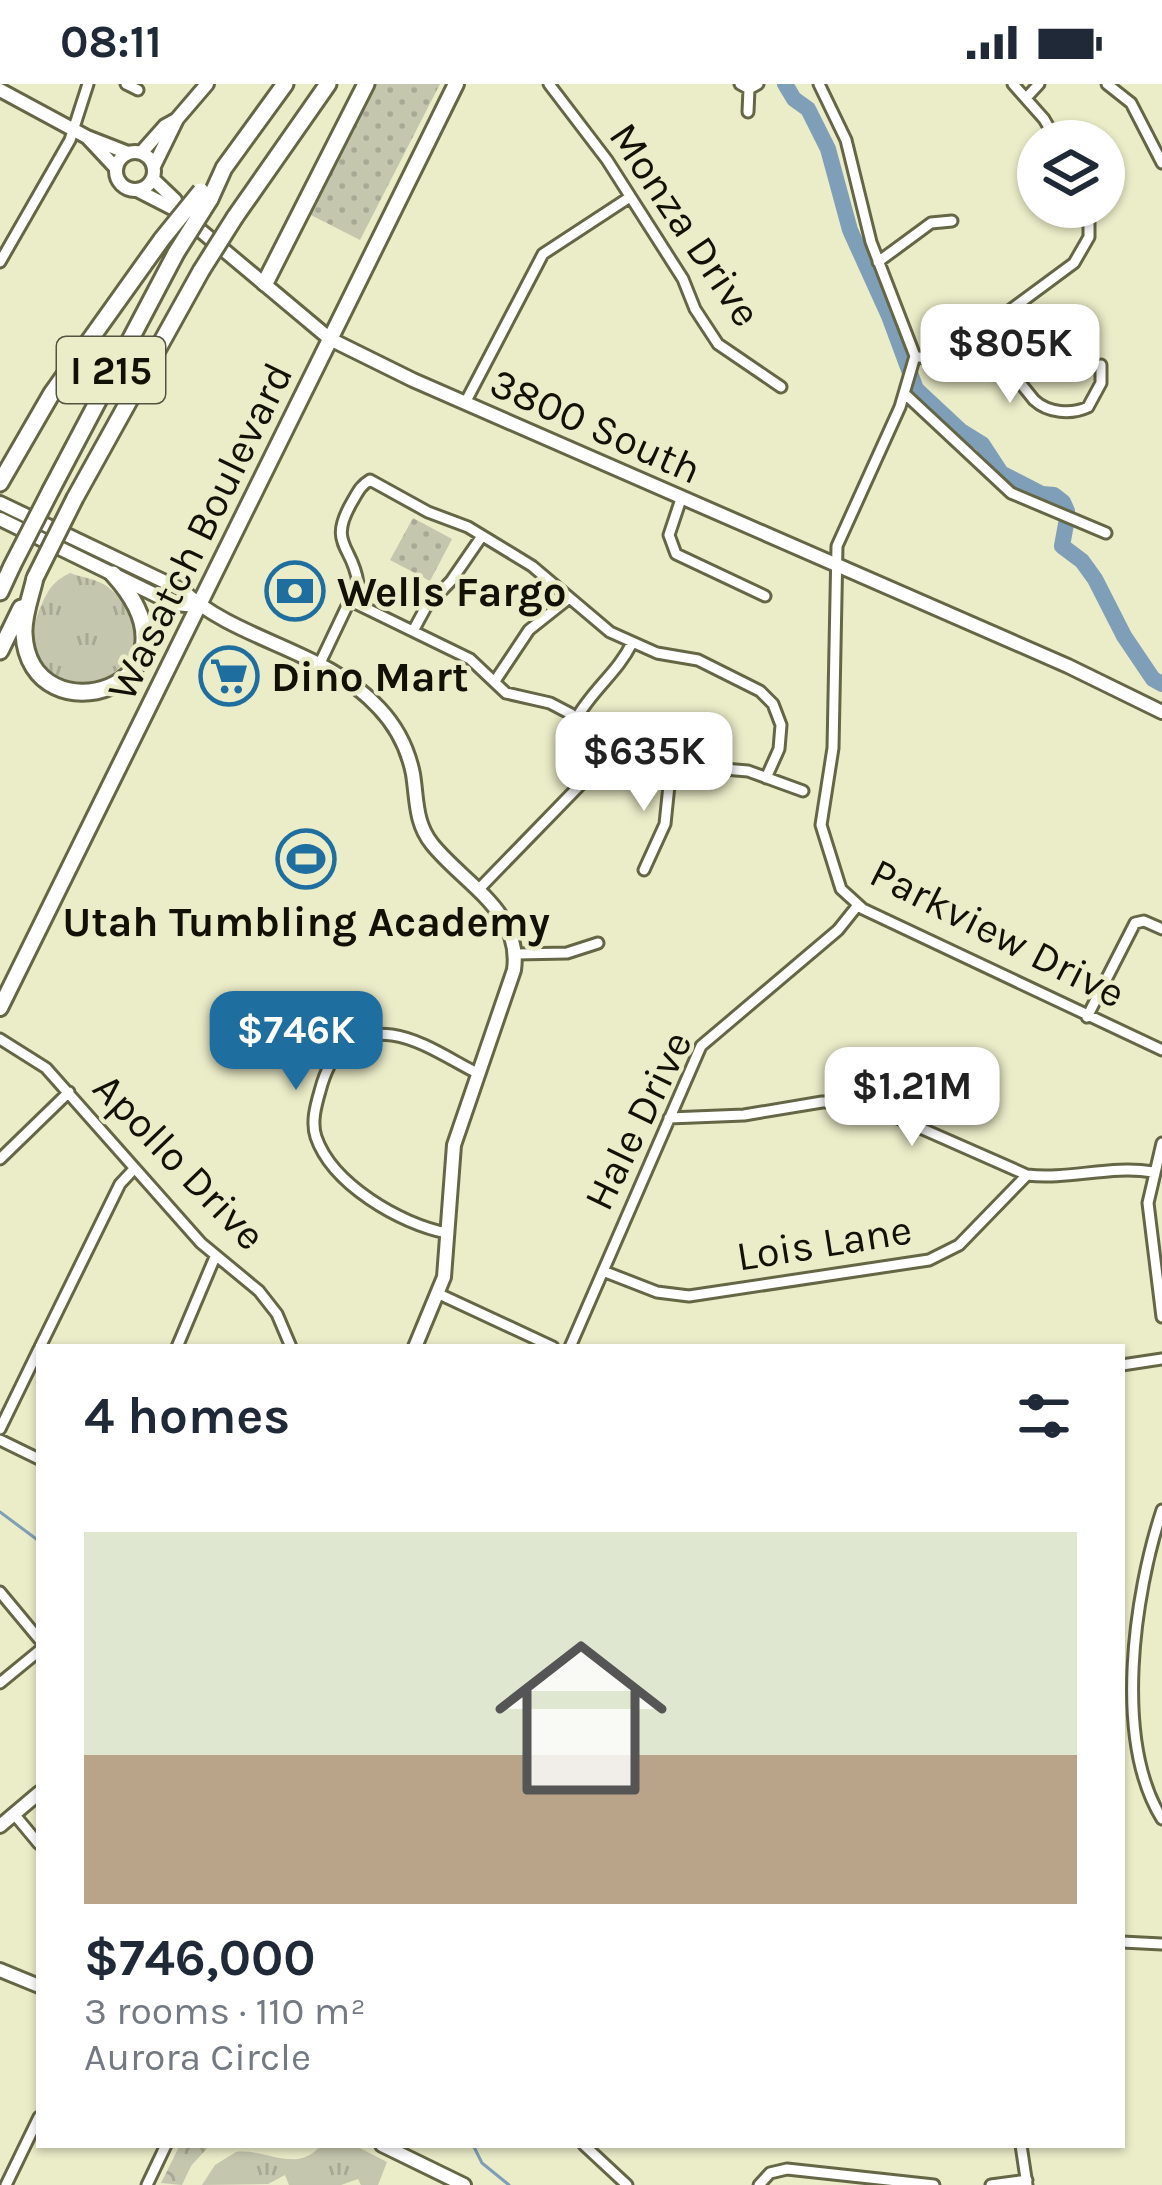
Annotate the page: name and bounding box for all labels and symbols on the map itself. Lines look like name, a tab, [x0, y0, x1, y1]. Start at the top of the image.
street label: Monza Drive	[599, 113, 772, 336]
pin: $805K	[926, 304, 1094, 406]
road number: I 215	[57, 337, 165, 403]
street label: Wasatch Boulevard	[96, 354, 303, 708]
street label: 3800 South	[482, 357, 709, 495]
bank icon: Wells Fargo	[264, 560, 326, 622]
place label: Wells Fargo	[337, 567, 567, 617]
supermarket icon: Dino Mart	[198, 645, 260, 707]
place label: Dino Mart	[271, 652, 469, 702]
pin: $635K	[560, 712, 728, 814]
sports icon: Utah Tumbling Academy	[275, 828, 337, 890]
street label: Parkview Drive	[862, 847, 1133, 1018]
place label: Utah Tumbling Academy	[62, 897, 550, 947]
pin: $746K	[212, 991, 380, 1093]
street label: Hale Drive	[573, 1023, 703, 1218]
pin: $1.21M	[814, 1047, 1010, 1149]
street label: Apollo Drive	[83, 1063, 276, 1260]
street label: Lois Lane	[733, 1204, 915, 1282]

